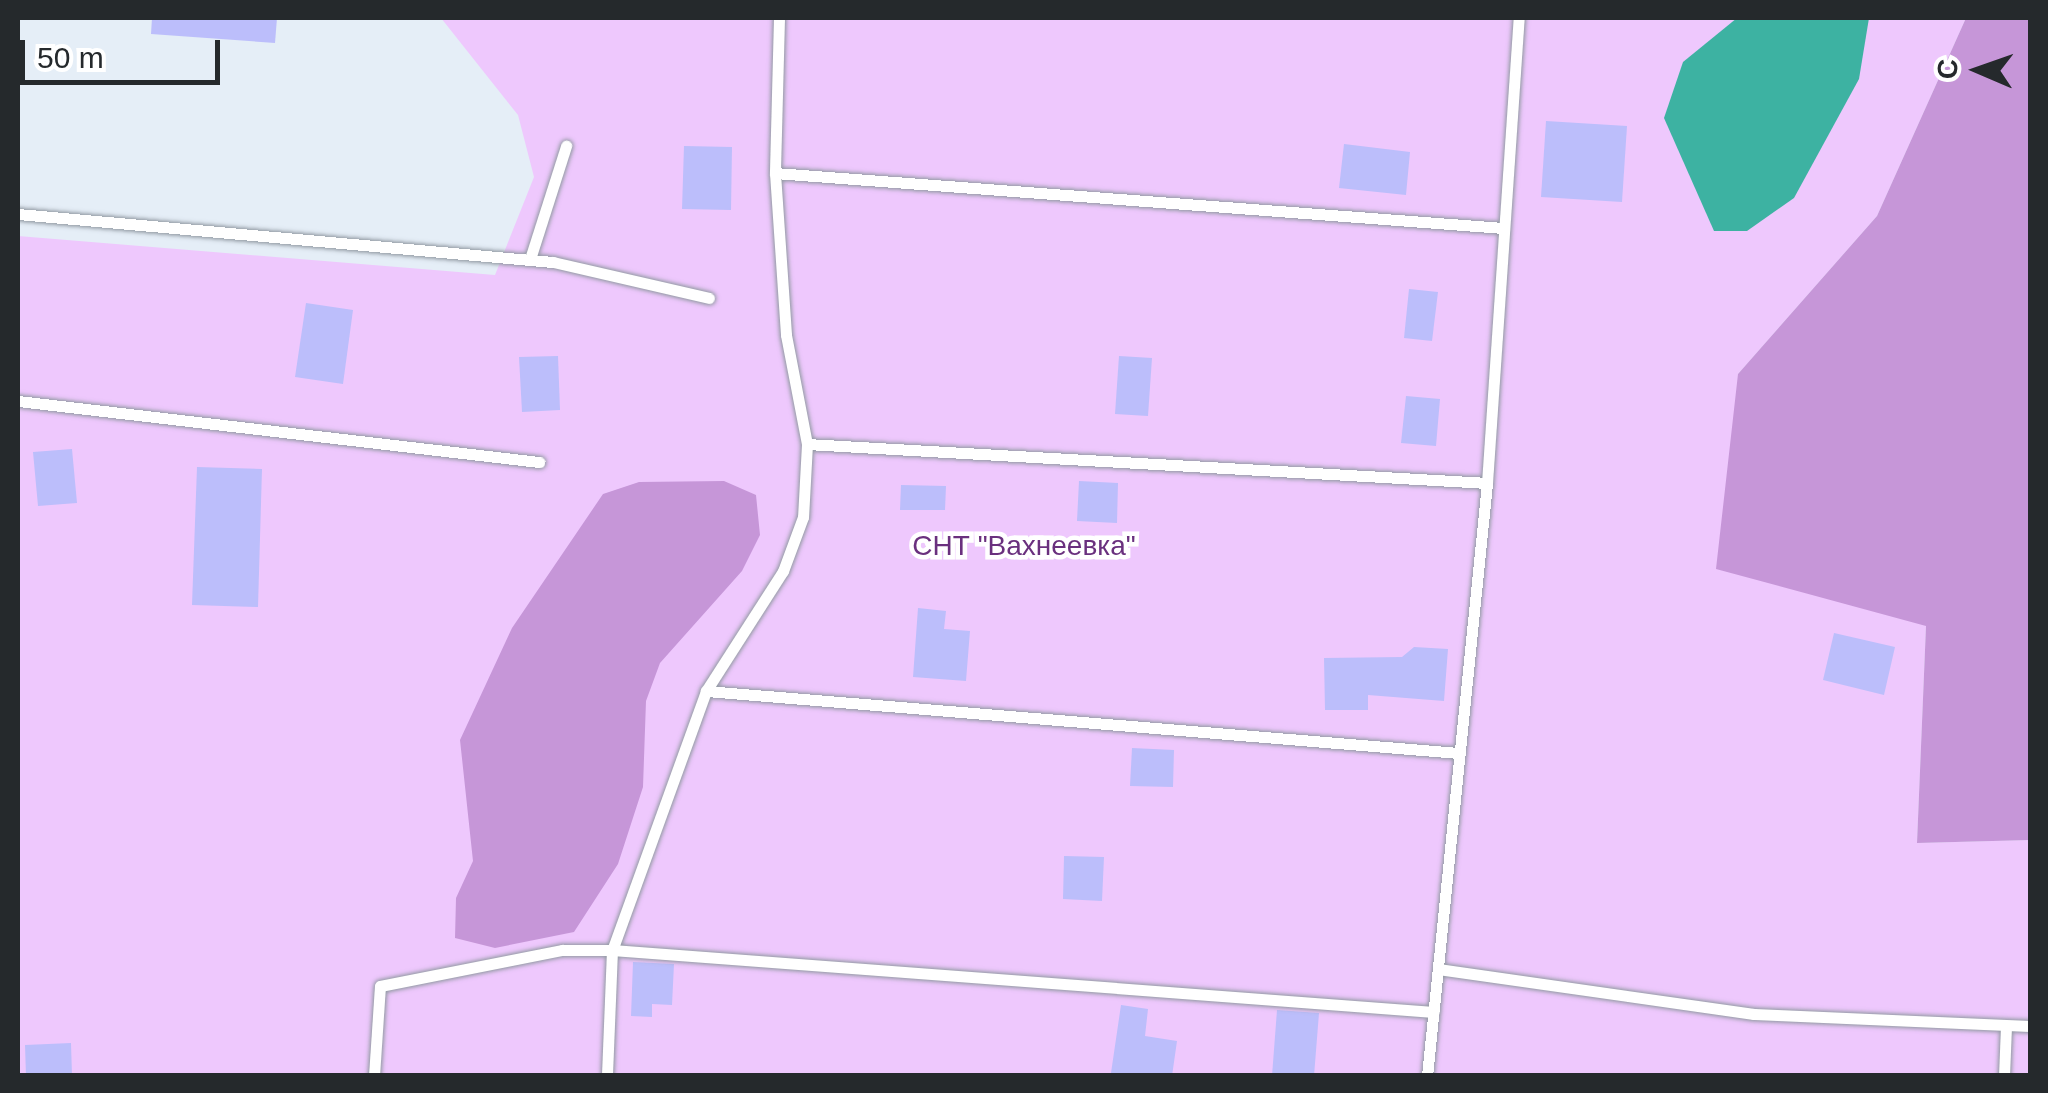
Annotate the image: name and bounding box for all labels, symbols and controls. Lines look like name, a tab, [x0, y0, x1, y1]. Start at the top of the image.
scale bar	[25, 20, 225, 82]
north arrow	[1928, 20, 2028, 120]
text: 50 m	[37, 41, 104, 74]
text: С	[1932, 58, 1963, 80]
park label: СНТ "Вахнеевка"	[912, 529, 1136, 563]

